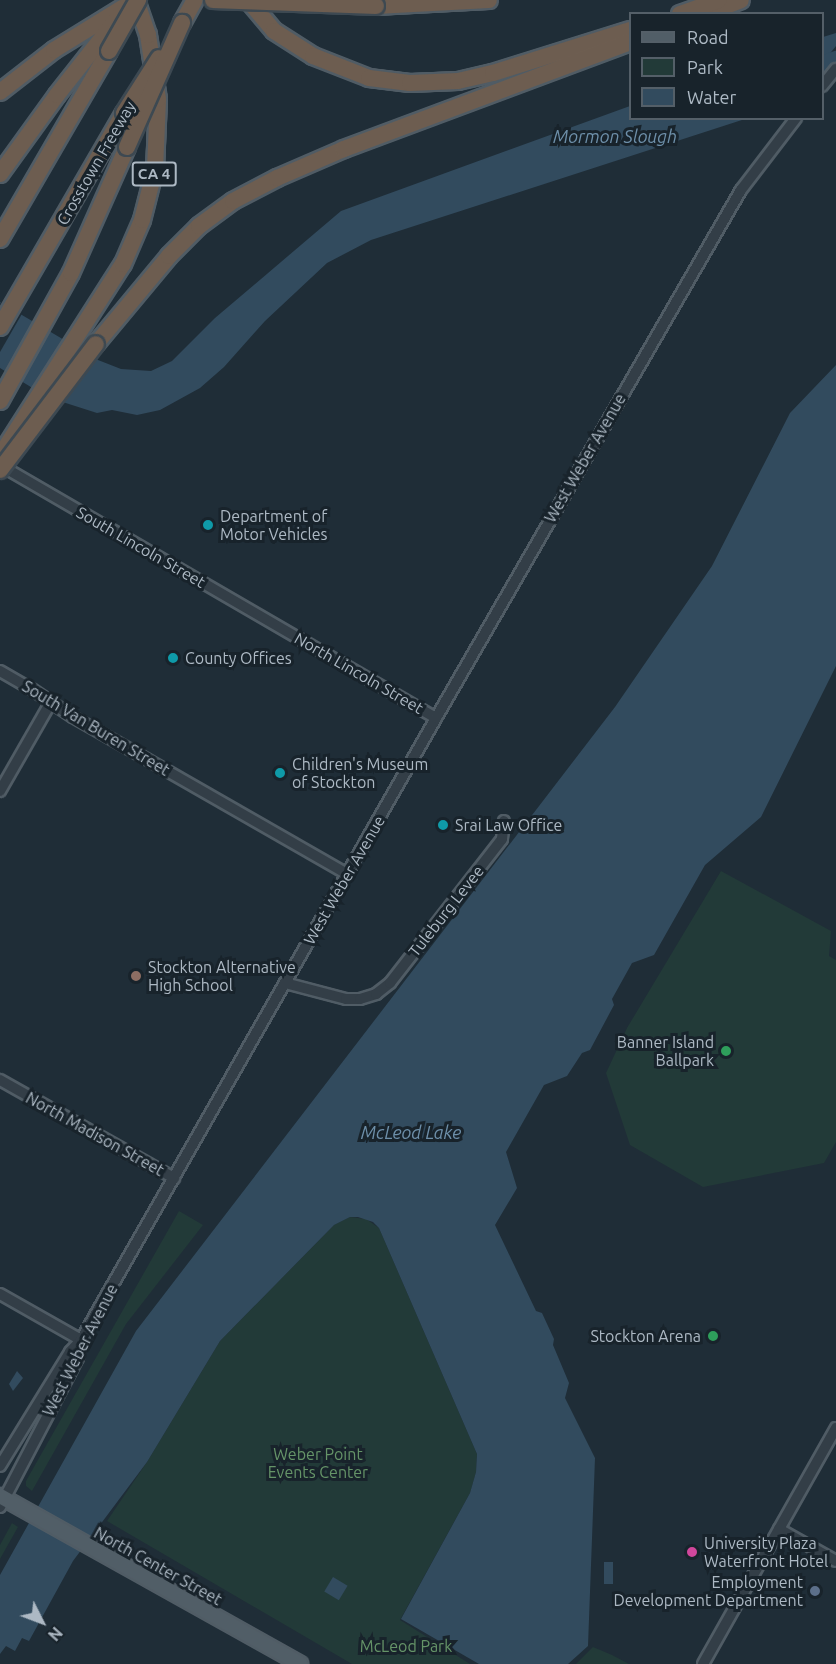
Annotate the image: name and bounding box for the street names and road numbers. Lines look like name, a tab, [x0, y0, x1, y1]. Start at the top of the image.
street label: Crosstown Freeway	[53, 98, 139, 228]
road number: CA 4	[132, 162, 176, 186]
street label: West Weber Avenue	[540, 390, 630, 526]
street label: South Lincoln Street	[73, 502, 209, 592]
street label: North Lincoln Street	[291, 628, 427, 718]
street label: South Van Buren Street	[19, 676, 173, 780]
street label: West Weber Avenue	[299, 812, 389, 948]
street label: Tuleburg Levee	[404, 862, 488, 960]
street label: North Madison Street	[23, 1088, 167, 1180]
street label: West Weber Avenue	[38, 1281, 122, 1419]
street label: North Center Street	[91, 1523, 225, 1609]

